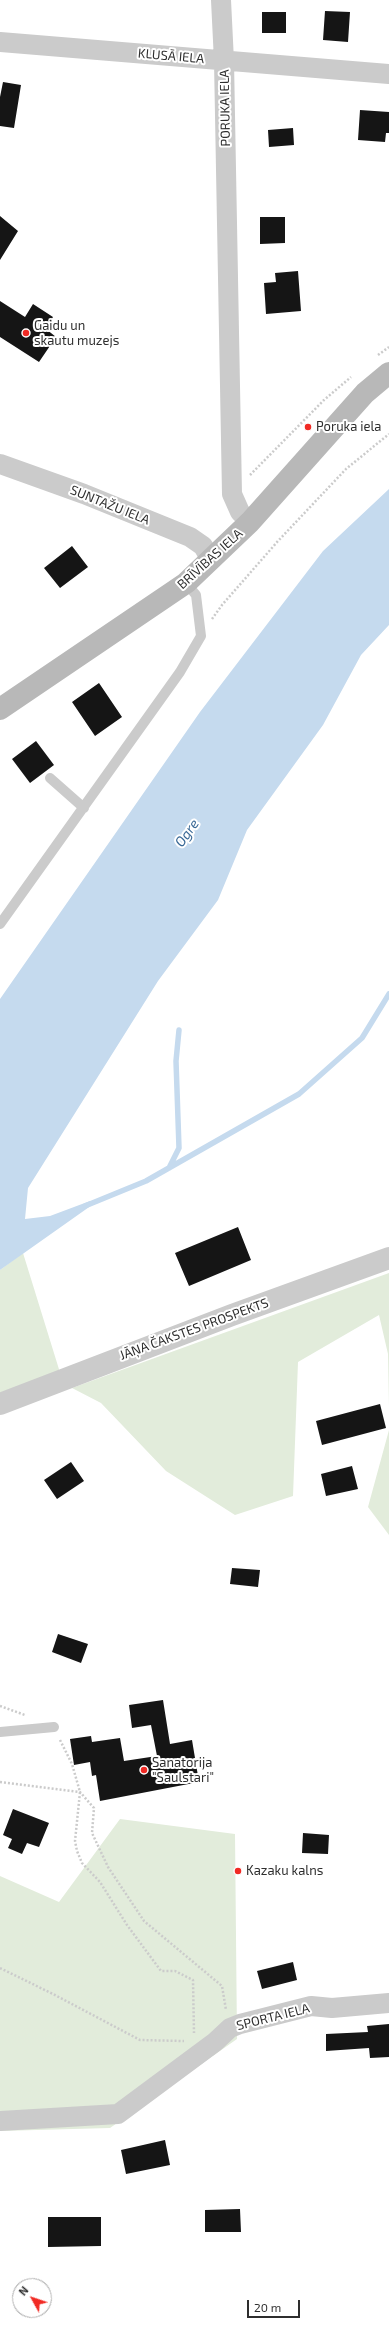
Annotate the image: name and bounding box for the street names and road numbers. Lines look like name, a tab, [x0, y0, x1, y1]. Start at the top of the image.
street label: KLUSĀ IELA	[137, 45, 205, 67]
street label: PORUKA IELA	[217, 69, 233, 147]
street label: SUNTAŽU IELA	[68, 482, 152, 528]
street label: BRĪVĪBAS IELA	[174, 526, 246, 592]
street label: JĀŅA ČAKSTES PROSPEKTS	[117, 1295, 271, 1363]
street label: SPORTA IELA	[235, 2000, 311, 2034]

